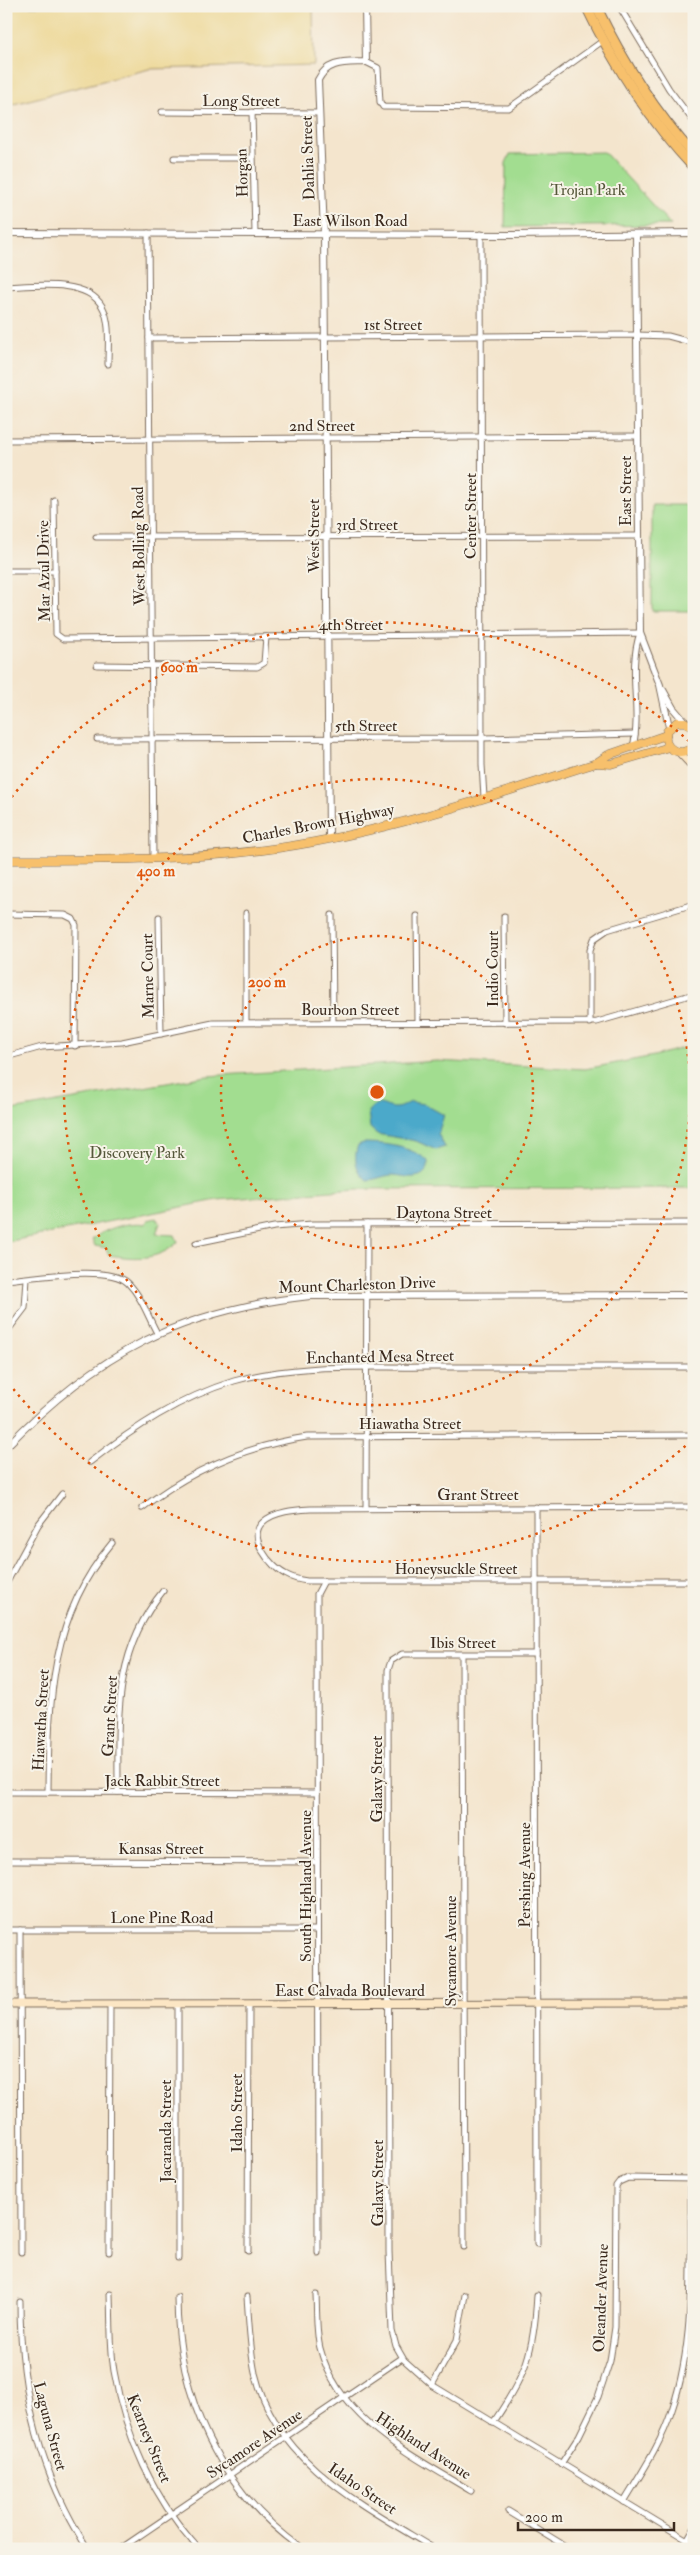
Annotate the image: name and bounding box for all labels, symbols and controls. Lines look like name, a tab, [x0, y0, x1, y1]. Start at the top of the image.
street label: Long Street	[202, 91, 280, 111]
street label: Dahlia Street	[297, 115, 319, 201]
street label: Horgan	[231, 148, 253, 198]
park label: Trojan Park	[551, 180, 626, 200]
street label: East Wilson Road	[292, 211, 408, 231]
street label: 1st Street	[364, 315, 422, 335]
street label: 2nd Street	[289, 416, 355, 436]
street label: East Street	[616, 456, 636, 526]
street label: Center Street	[461, 473, 481, 559]
street label: West Bolling Road	[128, 486, 150, 607]
street label: West Street	[304, 499, 324, 574]
street label: 3rd Street	[336, 515, 398, 535]
street label: Mar Azul Drive	[33, 520, 55, 622]
street label: 4th Street	[319, 615, 383, 635]
text: 600 m	[160, 658, 198, 677]
street label: 5th Street	[335, 716, 397, 736]
street label: Charles Brown Highway	[241, 799, 397, 849]
text: 400 m	[136, 862, 175, 881]
street label: Indio Court	[483, 931, 503, 1007]
street label: Marne Court	[137, 933, 159, 1019]
text: 200 m	[248, 973, 286, 992]
street label: Bourbon Street	[301, 1000, 399, 1020]
centre of rings	[368, 1083, 386, 1101]
park label: Discovery Park	[89, 1143, 185, 1163]
street label: Daytona Street	[396, 1203, 492, 1223]
street label: Mount Charleston Drive	[278, 1272, 437, 1298]
street label: Enchanted Mesa Street	[306, 1346, 454, 1368]
street label: Hiawatha Street	[359, 1414, 461, 1434]
street label: Grant Street	[437, 1485, 519, 1505]
street label: Honeysuckle Street	[394, 1559, 518, 1579]
street label: Ibis Street	[430, 1633, 496, 1653]
street label: Hiawatha Street	[28, 1668, 54, 1772]
street label: Grant Street	[98, 1675, 122, 1757]
street label: Galaxy Street	[367, 1736, 387, 1822]
street label: Jack Rabbit Street	[103, 1771, 220, 1792]
street label: South Highland Avenue	[296, 1810, 316, 1962]
street label: Pershing Avenue	[515, 1822, 535, 1928]
street label: Kansas Street	[118, 1839, 204, 1859]
street label: Sycamore Avenue	[441, 1895, 461, 2007]
street label: Lone Pine Road	[111, 1908, 214, 1928]
street label: East Calvada Boulevard	[275, 1981, 425, 2001]
street label: Idaho Street	[227, 2074, 247, 2152]
street label: Jacaranda Street	[156, 2080, 177, 2183]
street label: Galaxy Street	[368, 2140, 388, 2226]
street label: Oleander Avenue	[589, 2243, 613, 2353]
street label: Laguna Street	[29, 2380, 71, 2473]
street label: Kearney Street	[122, 2391, 176, 2486]
street label: Sycamore Avenue	[203, 2404, 306, 2483]
street label: Highland Avenue	[372, 2407, 475, 2484]
street label: Idaho Street	[324, 2459, 401, 2519]
scale bar	[518, 2500, 674, 2532]
text: 200 m	[525, 2508, 563, 2527]

